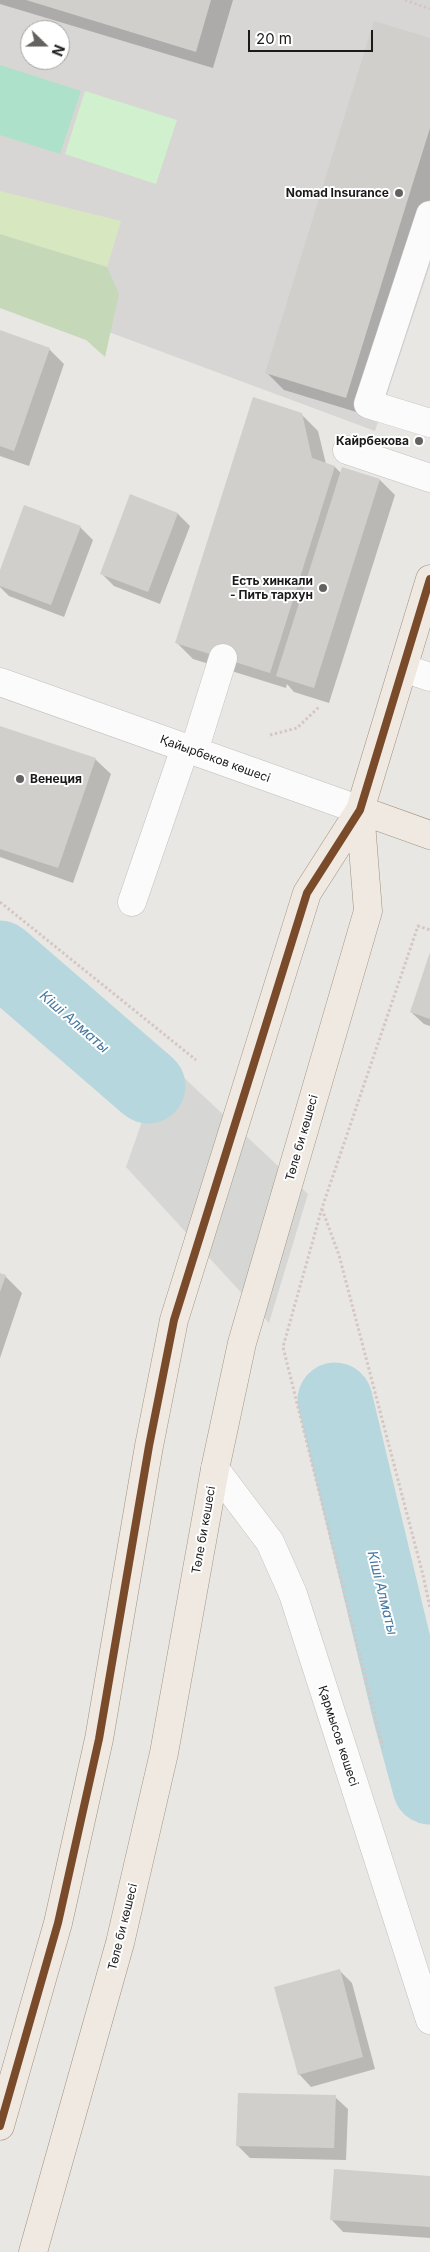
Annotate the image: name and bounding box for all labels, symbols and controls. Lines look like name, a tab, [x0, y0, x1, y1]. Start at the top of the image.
north arrow	[20, 20, 70, 70]
scale bar	[250, 20, 375, 52]
text: 20 m	[256, 29, 292, 48]
text: N	[49, 42, 68, 59]
place label: Nomad Insurance	[286, 186, 389, 200]
marker: Nomad Insurance	[393, 187, 405, 199]
place label: Кайрбекова	[336, 434, 409, 448]
marker: Кайрбекова	[413, 435, 425, 447]
place label: Есть хинкали - Пить тархун	[230, 574, 313, 602]
marker: Есть хинкали - Пить тархун	[317, 582, 329, 594]
street label: Қайырбеков көшесі	[158, 732, 272, 786]
place label: Венеция	[30, 772, 82, 786]
marker: Венеция	[14, 773, 26, 785]
water label: Кіші Алматы	[36, 987, 112, 1057]
street label: Төле би көшесі	[283, 1093, 321, 1183]
street label: Төле би көшесі	[189, 1485, 219, 1575]
water label: Кіші Алматы	[363, 1549, 401, 1637]
street label: Қармысов көшесі	[315, 1684, 361, 1788]
street label: Төле би көшесі	[105, 1882, 141, 1972]

